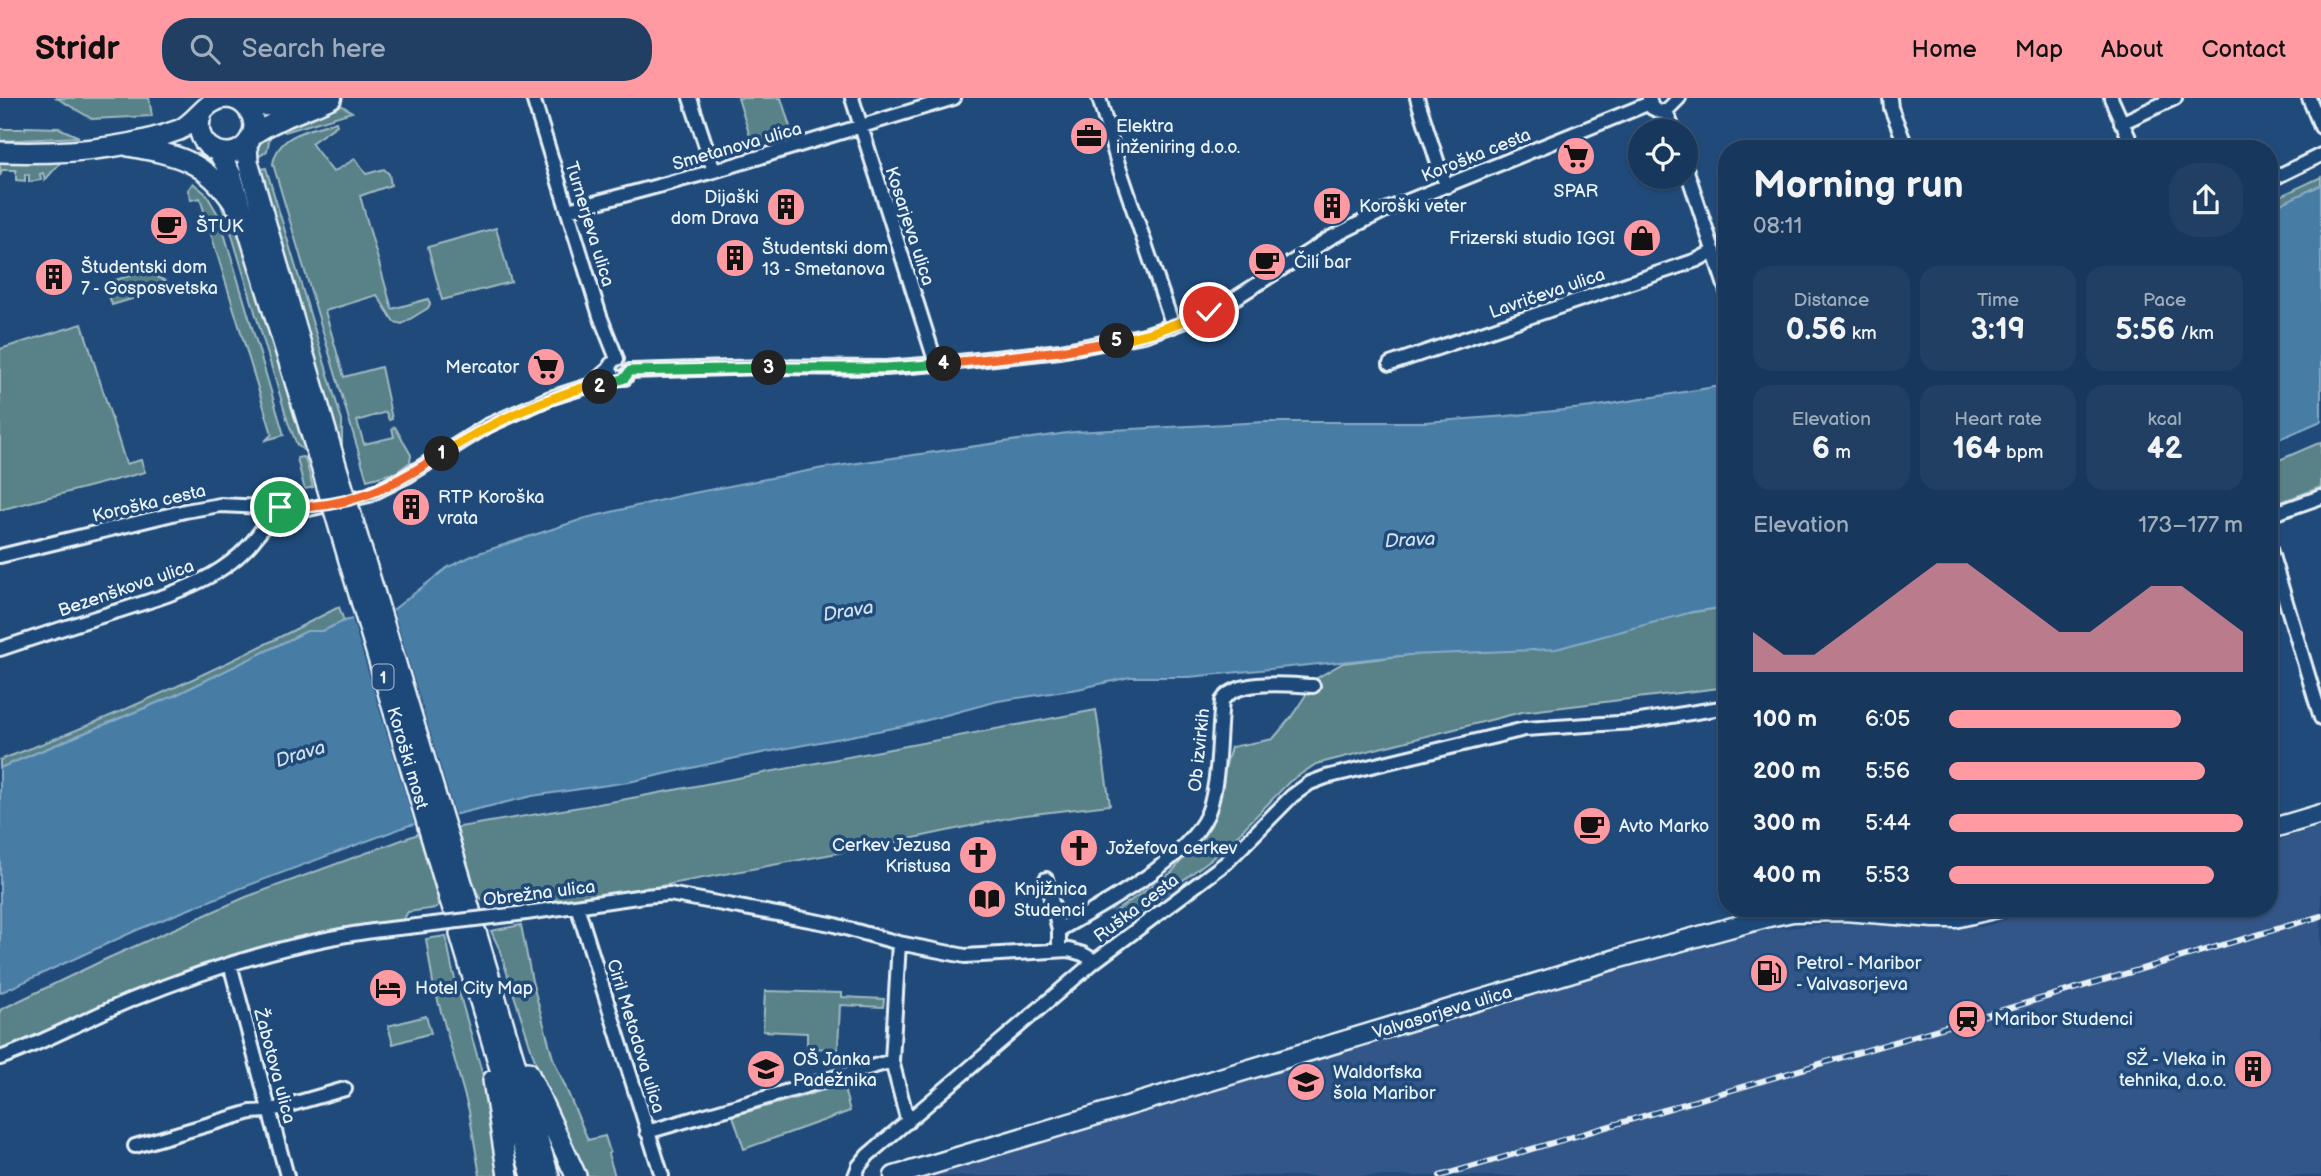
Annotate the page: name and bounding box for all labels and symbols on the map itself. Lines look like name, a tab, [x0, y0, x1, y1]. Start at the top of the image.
office icon: Elektra inženiring d.o.o.	[1068, 115, 1110, 157]
place label: Elektra inženiring d.o.o.	[1116, 116, 1240, 158]
street label: Smetanova ulica	[670, 118, 804, 175]
street label: Koroška cesta	[1419, 124, 1534, 187]
supermarket icon: SPAR	[1555, 135, 1597, 177]
street label: Turnerjeva ulica	[561, 159, 619, 289]
street label: Kosarjeva ulica	[880, 164, 939, 288]
place label: SPAR	[1554, 181, 1599, 202]
building icon: Koroški veter	[1311, 185, 1353, 227]
building icon: Dijaški dom Drava	[765, 186, 807, 228]
place label: Dijaški dom Drava	[671, 187, 759, 229]
place label: Koroški veter	[1359, 196, 1467, 217]
cafe icon: ŠTUK	[148, 205, 190, 247]
place label: ŠTUK	[196, 215, 244, 237]
shop icon: Frizerski studio IGGI	[1621, 217, 1663, 259]
place label: Frizerski studio IGGI	[1449, 228, 1615, 249]
building icon: Študentski dom 13 - Smetanova	[714, 237, 756, 279]
place label: Študentski dom 13 - Smetanova	[762, 237, 888, 280]
cafe icon: Čili bar	[1246, 241, 1288, 283]
place label: Čili bar	[1294, 250, 1351, 273]
building icon: Študentski dom 7 - Gosposvetska	[33, 256, 75, 298]
place label: Študentski dom 7 - Gosposvetska	[81, 256, 218, 299]
street label: Lavričeva ulica	[1486, 264, 1608, 323]
pin	[1179, 282, 1239, 342]
pin: 5	[1100, 324, 1134, 358]
supermarket icon: Mercator	[525, 346, 567, 388]
pin: 4	[926, 346, 962, 382]
pin: 3	[752, 350, 786, 386]
place label: Mercator	[445, 357, 519, 378]
pin: 2	[582, 370, 618, 404]
pin: 1	[424, 436, 460, 472]
pin	[250, 477, 310, 537]
street label: Koroška cesta	[90, 480, 208, 527]
building icon: RTP Koroška vrata	[390, 486, 432, 528]
place label: RTP Koroška vrata	[437, 487, 544, 529]
water label: Drava	[1384, 528, 1436, 553]
street label: Bezenškova ulica	[55, 555, 197, 622]
water label: Drava	[821, 596, 875, 627]
road number: 1	[372, 664, 394, 690]
street label: Koroški most	[382, 705, 432, 812]
street label: Ob izvirkih	[1185, 707, 1214, 793]
water label: Drava	[273, 736, 328, 773]
cafe icon: Avto Marko	[1571, 805, 1613, 847]
place label: Avto Marko	[1619, 816, 1709, 837]
church icon: Jožefova cerkev	[1058, 827, 1100, 869]
church icon: Cerkev Jezusa Kristusa	[957, 834, 999, 876]
place label: Cerkev Jezusa Kristusa	[832, 835, 951, 877]
place label: Jožefova cerkev	[1106, 838, 1238, 859]
street label: Ruška cesta	[1090, 870, 1183, 947]
street label: Obrežna ulica	[482, 876, 596, 911]
library icon: Knjižnica Studenci	[966, 878, 1008, 920]
place label: Knjižnica Studenci	[1014, 879, 1087, 921]
fuel station icon: Petrol - Maribor - Valvasorjeva	[1748, 952, 1790, 994]
place label: Petrol - Maribor - Valvasorjeva	[1796, 953, 1922, 995]
street label: Ciril Metodova ulica	[602, 957, 669, 1116]
hotel icon: Hotel City Map	[367, 967, 409, 1009]
place label: Hotel City Map	[415, 978, 533, 999]
street label: Valvasorjeva ulica	[1370, 981, 1514, 1044]
station icon: Maribor Studenci	[1946, 998, 1988, 1040]
street label: Žabotova ulica	[249, 1005, 302, 1126]
place label: Maribor Studenci	[1994, 1009, 2133, 1030]
place label: SŽ - Vleka in tehnika, d.o.o.	[2119, 1047, 2226, 1091]
school or university icon: OŠ Janka Padežnika	[745, 1048, 787, 1090]
place label: OŠ Janka Padežnika	[793, 1048, 877, 1091]
building icon: SŽ - Vleka in tehnika, d.o.o.	[2232, 1048, 2274, 1090]
school or university icon: Waldorfska šola Maribor	[1285, 1061, 1327, 1103]
place label: Waldorfska šola Maribor	[1333, 1062, 1436, 1104]

